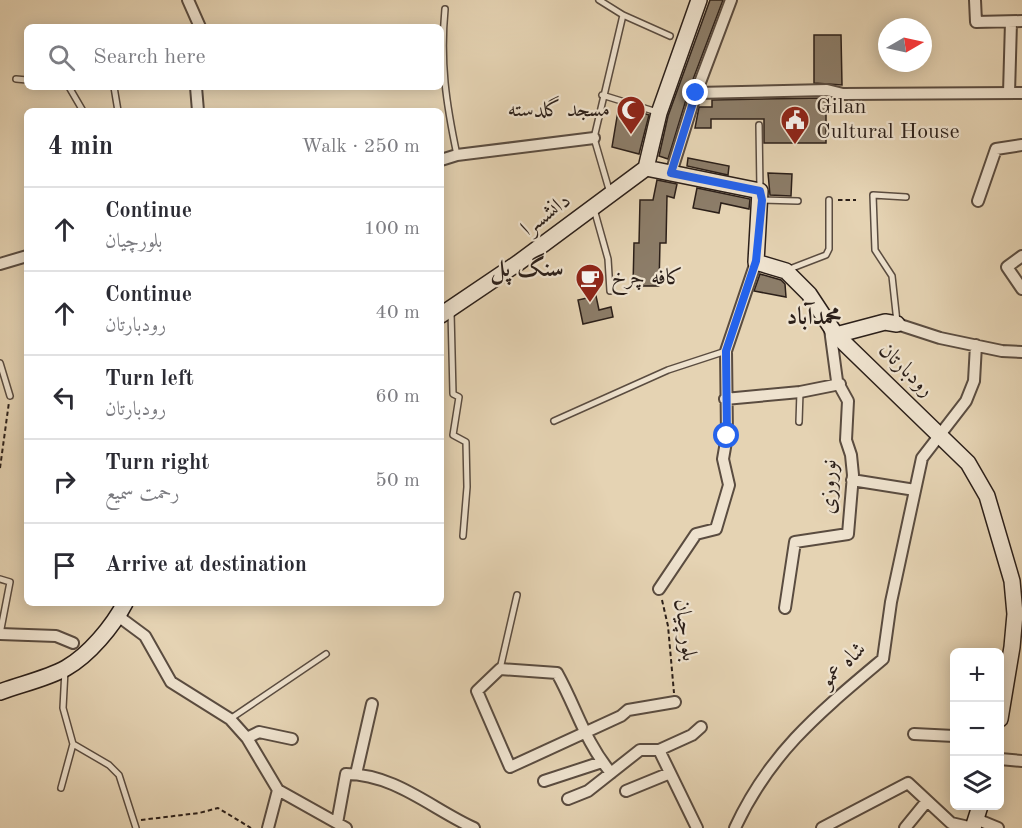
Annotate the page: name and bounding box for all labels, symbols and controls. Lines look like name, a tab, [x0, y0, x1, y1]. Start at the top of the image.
north arrow	[878, 18, 932, 72]
search box	[24, 24, 444, 90]
icon: search	[45, 41, 78, 74]
text: Search here	[93, 46, 206, 68]
route end	[682, 79, 708, 105]
mosque icon: مسجد گلدسته	[615, 94, 647, 136]
place label: مسجد گلدسته	[508, 95, 610, 121]
place label: Gilan Cultural House	[816, 96, 960, 143]
public building icon: Gilan Cultural House	[779, 104, 811, 146]
text: 4 min	[48, 134, 113, 160]
text: Walk · 250 m	[301, 137, 420, 157]
street label: دانشسرا	[517, 189, 576, 242]
text: Continue	[105, 200, 192, 222]
icon: ahead	[48, 213, 81, 246]
text: 100 m	[364, 219, 420, 239]
text: بلورچیان	[105, 232, 162, 252]
district label: سنگ پل	[490, 252, 564, 286]
cafe icon: کافه چرخ	[574, 262, 606, 304]
place label: کافه چرخ	[611, 266, 683, 296]
text: Continue	[105, 284, 192, 306]
icon: ahead	[48, 297, 81, 330]
district label: محمدآباد	[787, 302, 841, 330]
text: 40 m	[375, 303, 420, 323]
text: رودبارتان	[105, 316, 166, 336]
street label: رودبارتان	[873, 339, 938, 402]
text: Turn left	[105, 368, 194, 390]
icon: left	[48, 381, 81, 414]
text: 60 m	[375, 387, 420, 407]
text: رودبارتان	[105, 400, 166, 420]
route start	[713, 422, 739, 448]
text: Turn right	[105, 452, 209, 474]
street label: نوروزی	[818, 459, 841, 515]
icon: right	[48, 465, 81, 498]
text: 50 m	[375, 471, 420, 491]
text: رحمت سمیع	[105, 484, 180, 504]
icon: arrive	[48, 549, 81, 582]
text: Arrive at destination	[105, 554, 307, 576]
street label: بلورچیان	[668, 597, 700, 663]
street label: شاه عمو	[814, 638, 871, 694]
map controls	[950, 648, 1004, 810]
button: +	[950, 648, 1004, 702]
button: −	[950, 702, 1004, 756]
button: layers	[950, 756, 1004, 810]

